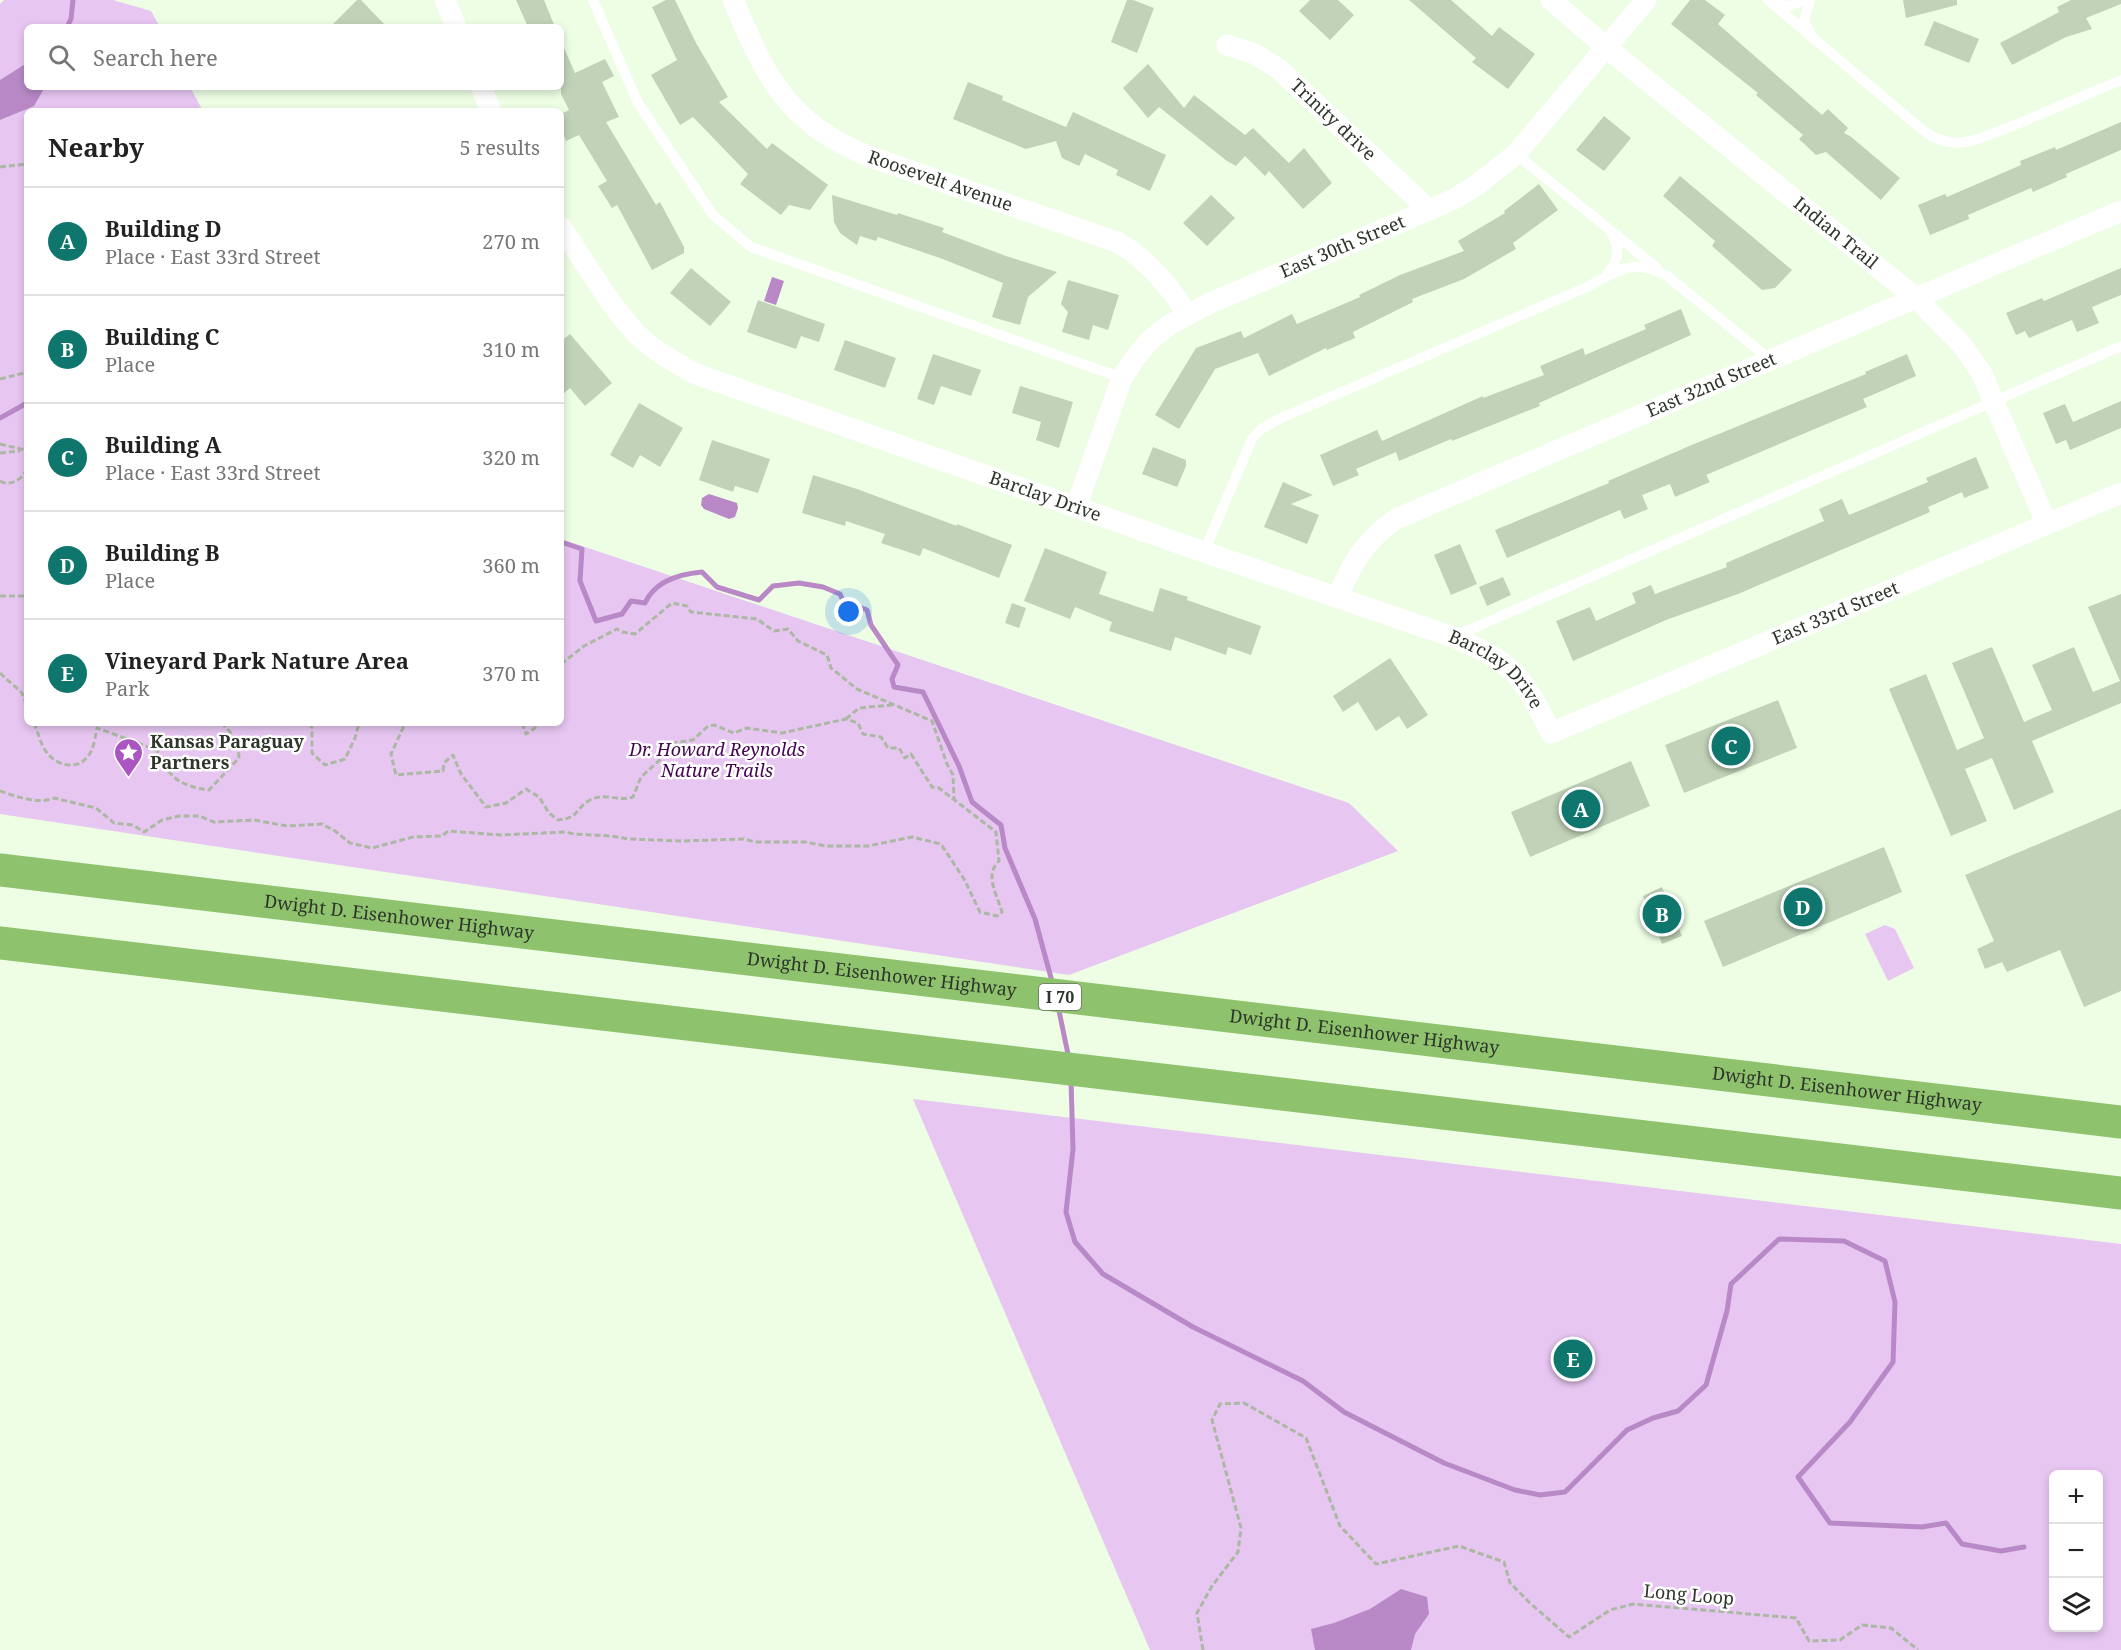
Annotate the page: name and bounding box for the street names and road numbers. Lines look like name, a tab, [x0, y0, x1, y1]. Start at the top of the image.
street label: Trinity drive	[1286, 73, 1382, 165]
street label: Roosevelt Avenue	[865, 144, 1016, 216]
street label: Indian Trail	[1789, 191, 1884, 274]
street label: East 30th Street	[1276, 209, 1408, 283]
street label: East 32nd Street	[1643, 346, 1779, 422]
street label: Barclay Drive	[986, 465, 1105, 526]
street label: East 33rd Street	[1768, 575, 1902, 650]
street label: Barclay Drive	[1445, 624, 1549, 713]
street label: Dwight D. Eisenhower Highway	[263, 888, 536, 944]
street label: Dwight D. Eisenhower Highway	[746, 946, 1019, 1002]
road number: I 70	[1039, 984, 1081, 1010]
street label: Dwight D. Eisenhower Highway	[1228, 1003, 1502, 1059]
street label: Dwight D. Eisenhower Highway	[1711, 1061, 1984, 1116]
street label: Long Loop	[1643, 1578, 1735, 1610]

